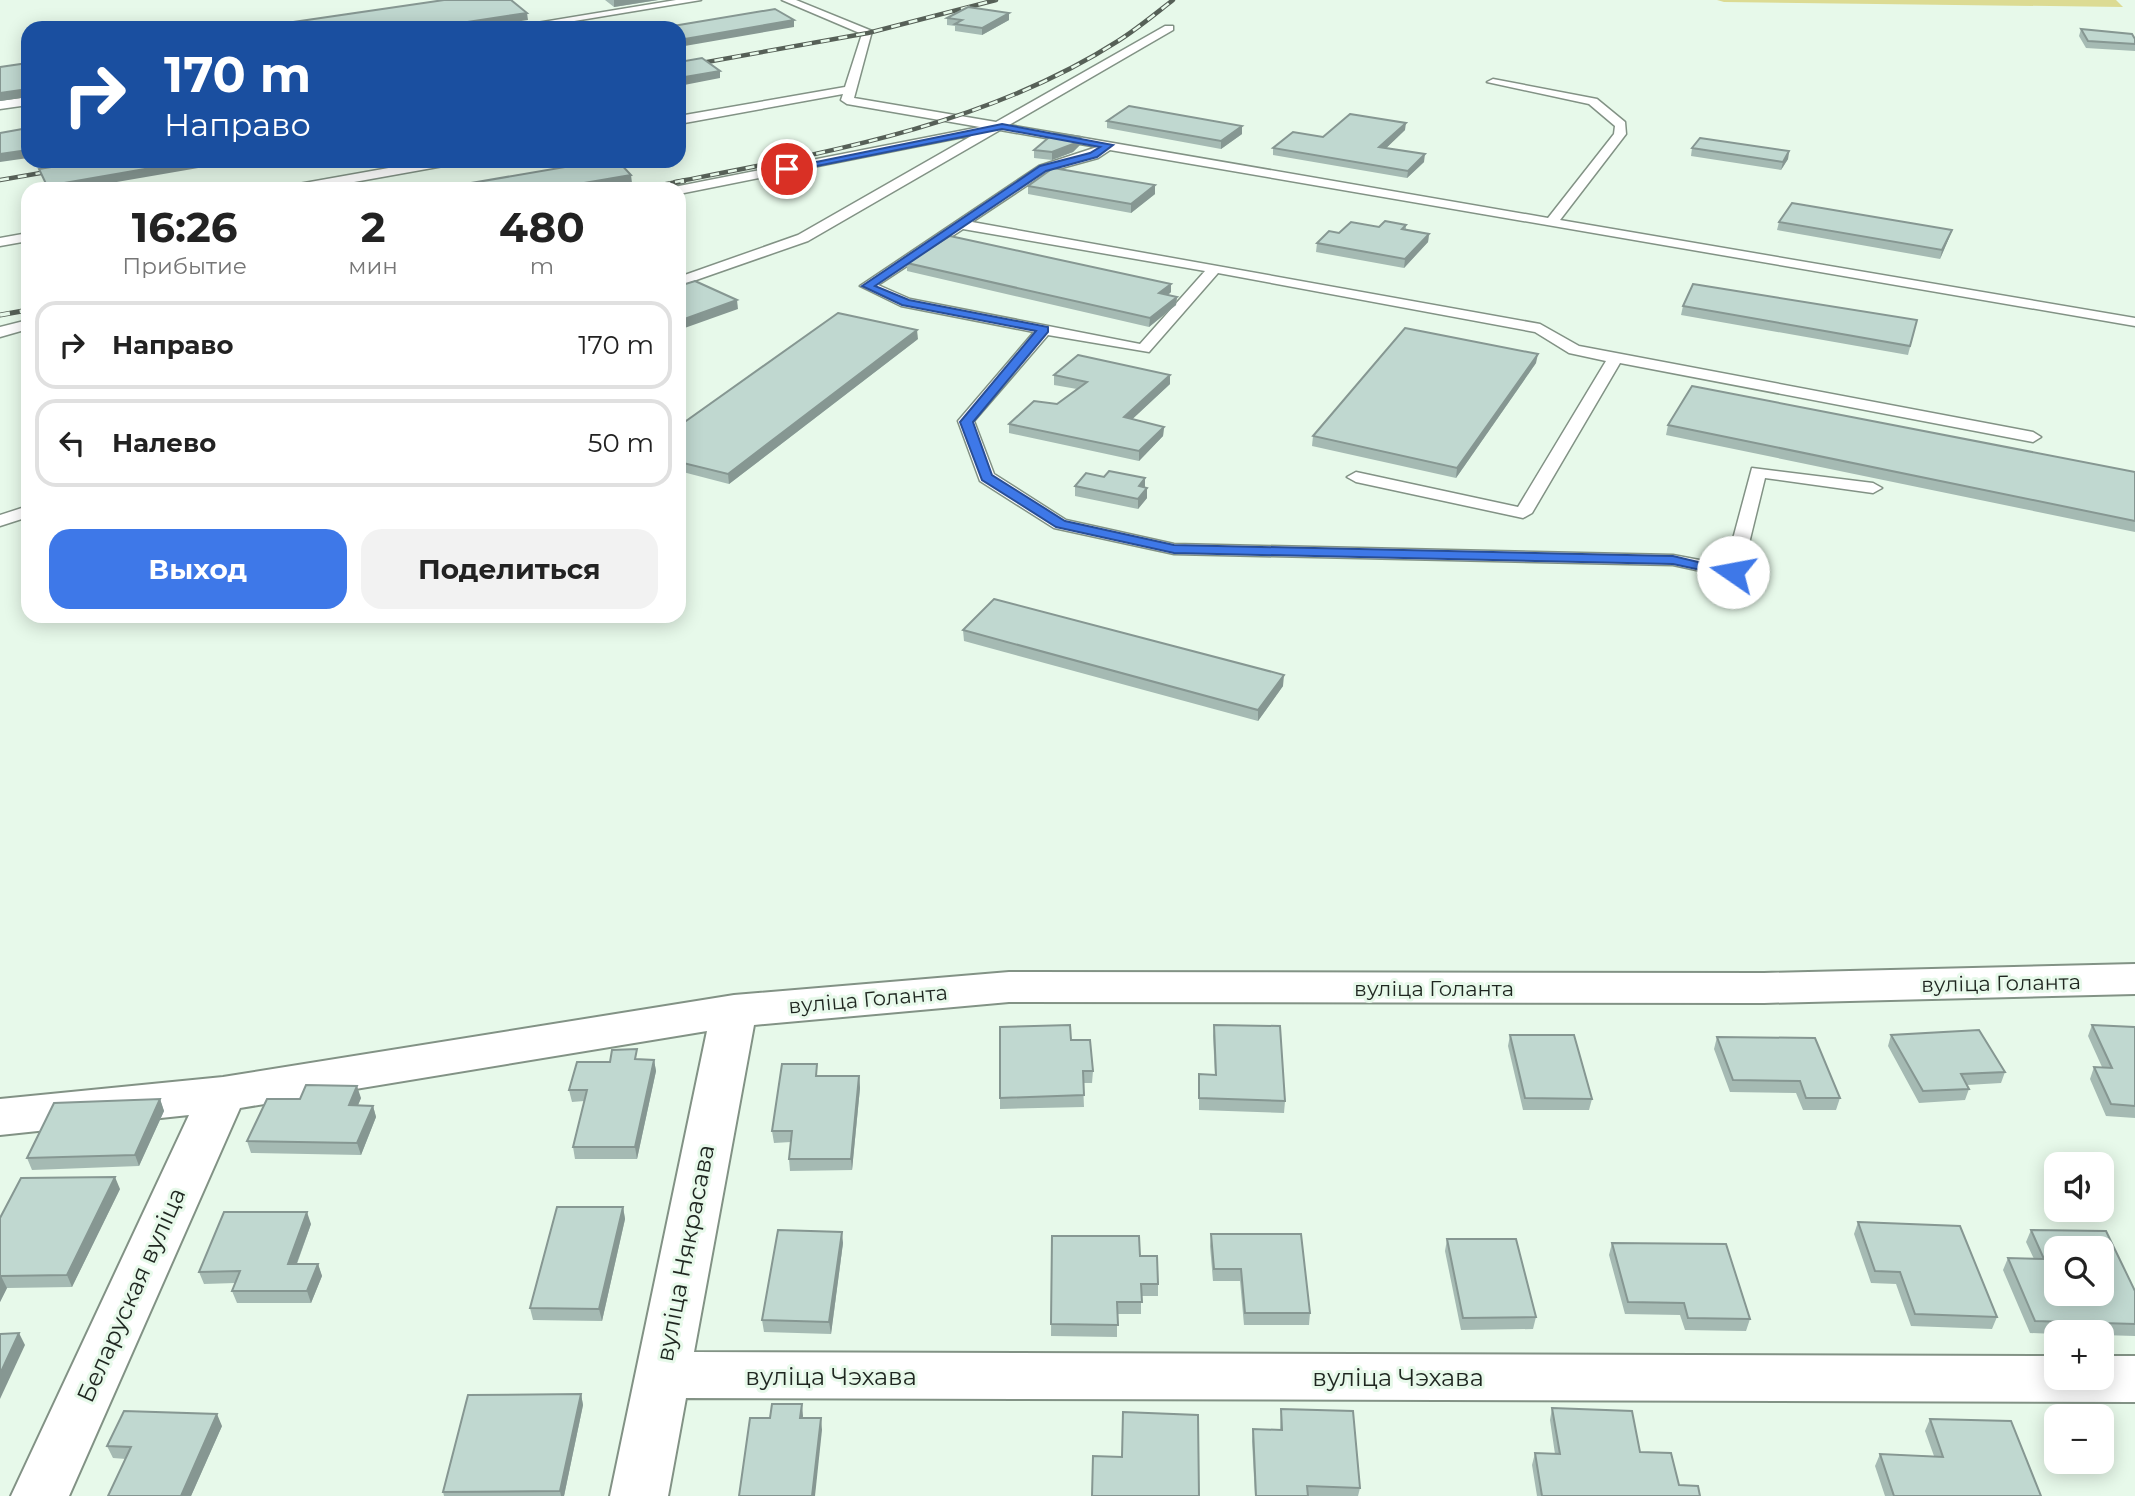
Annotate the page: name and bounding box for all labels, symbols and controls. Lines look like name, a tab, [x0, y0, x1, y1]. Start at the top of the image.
text: 170 m	[164, 45, 311, 104]
icon: right	[49, 49, 140, 140]
text: Направо	[164, 105, 311, 144]
pin	[757, 139, 817, 199]
icon: arrive	[768, 150, 806, 188]
text: 16:26	[132, 201, 238, 253]
text: 2	[361, 201, 385, 253]
text: 480	[499, 201, 585, 253]
text: Прибытие	[122, 252, 247, 280]
text: мин	[348, 252, 398, 280]
text: m	[530, 252, 554, 280]
icon: right	[53, 326, 91, 364]
text: Направо	[112, 329, 233, 361]
text: 170 m	[578, 329, 654, 361]
icon: left	[53, 424, 91, 462]
text: Налево	[112, 427, 216, 459]
text: 50 m	[588, 427, 654, 459]
button: Выход	[49, 529, 347, 609]
button: Поделиться	[361, 529, 658, 609]
position arrow	[1696, 535, 1770, 609]
street label: вуліца Голанта	[1921, 969, 2081, 997]
street label: вуліца Голанта	[1354, 976, 1514, 1001]
street label: вуліца Голанта	[787, 980, 949, 1018]
street label: вуліца Някрасава	[650, 1142, 720, 1364]
map controls	[2044, 1152, 2114, 1474]
button: sound	[2044, 1152, 2114, 1222]
street label: Беларуская вуліца	[71, 1183, 191, 1407]
button: search	[2044, 1236, 2114, 1306]
button: +	[2044, 1320, 2114, 1390]
street label: вуліца Чэхава	[745, 1362, 917, 1391]
street label: вуліца Чэхава	[1312, 1363, 1484, 1392]
button: −	[2044, 1404, 2114, 1474]

